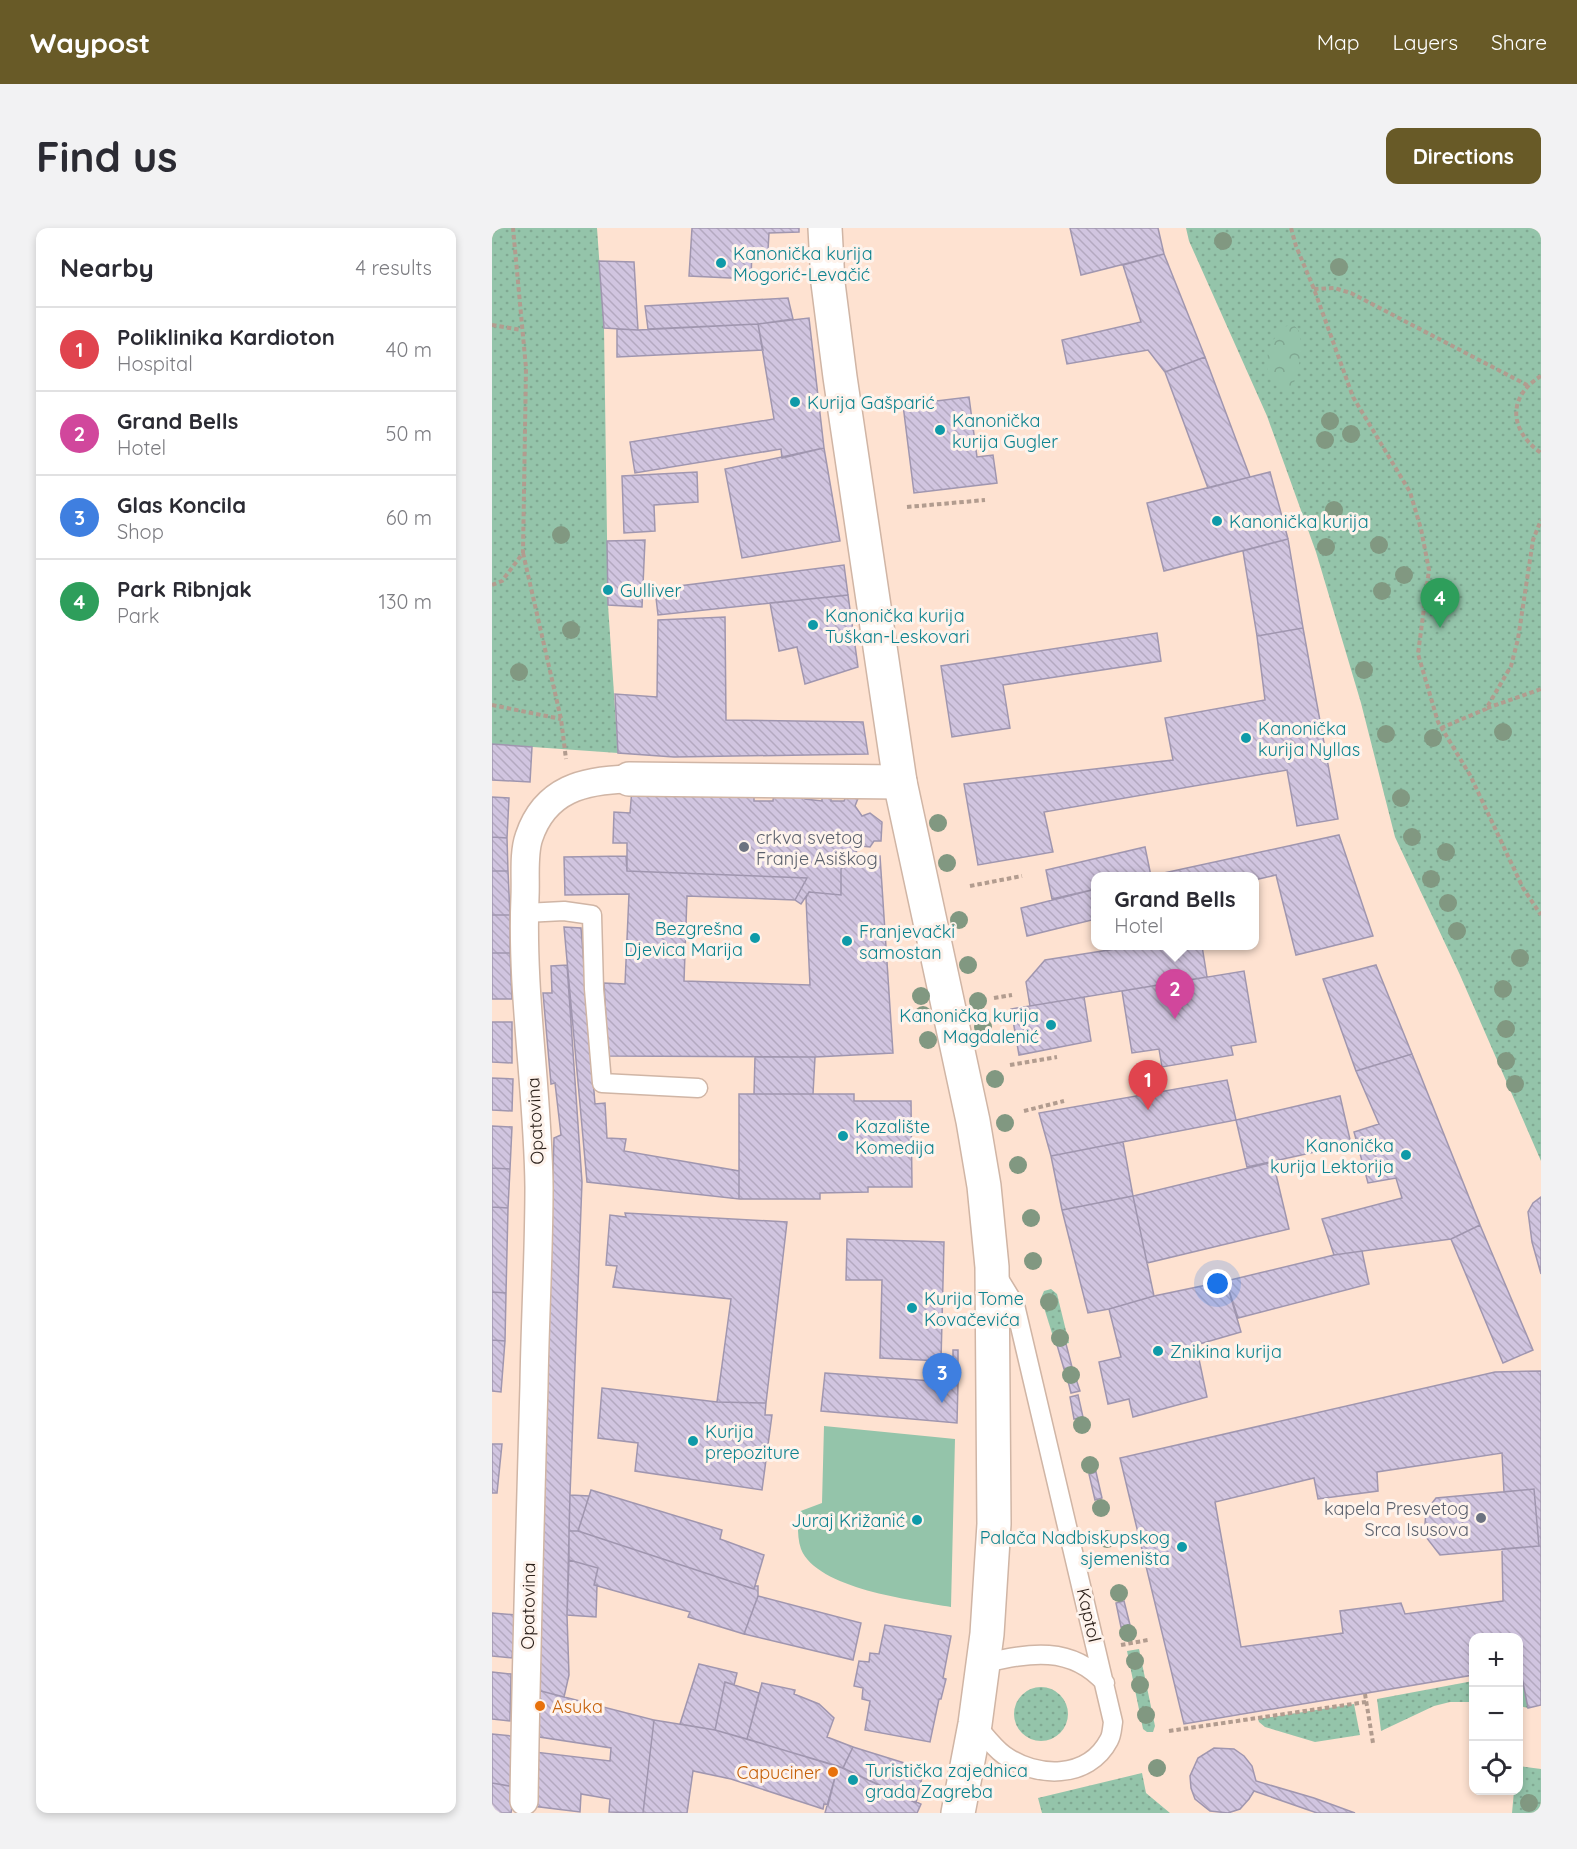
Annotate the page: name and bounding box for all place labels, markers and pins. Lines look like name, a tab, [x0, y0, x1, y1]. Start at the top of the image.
place label: Kanonička kurija Mogorić-Levačić	[733, 242, 873, 286]
marker: Kanonička kurija Mogorić-Levačić	[714, 256, 728, 270]
place label: Kurija Gašparić	[807, 391, 935, 414]
marker: Kurija Gašparić	[788, 395, 802, 409]
place label: Kanonička kurija Gugler	[952, 409, 1058, 453]
marker: Kanonička kurija Gugler	[933, 423, 947, 437]
place label: Kanonička kurija	[1229, 510, 1369, 533]
marker: Kanonička kurija	[1210, 514, 1224, 528]
pin: 4	[1420, 578, 1460, 628]
place label: Gulliver	[620, 579, 681, 602]
marker: Gulliver	[601, 583, 615, 597]
place label: Kanonička kurija Tuškan-Leskovari	[825, 604, 970, 648]
marker: Kanonička kurija Tuškan-Leskovari	[806, 618, 820, 632]
place label: Kanonička kurija Nyllas	[1258, 717, 1360, 761]
marker: Kanonička kurija Nyllas	[1239, 731, 1253, 745]
place label: crkva svetog Franje Asiškog	[756, 826, 878, 870]
marker: crkva svetog Franje Asiškog	[737, 840, 751, 854]
place label: Bezgrešna Djevica Marija	[624, 917, 743, 961]
place label: Franjevački samostan	[859, 920, 955, 964]
marker: Bezgrešna Djevica Marija	[748, 931, 762, 945]
marker: Franjevački samostan	[840, 934, 854, 948]
pin: 2	[1156, 970, 1194, 1019]
place label: Kanonička kurija Magdalenić	[899, 1004, 1039, 1048]
marker: Kanonička kurija Magdalenić	[1044, 1018, 1058, 1032]
pin: 1	[1128, 1060, 1168, 1110]
place label: Kazalište Komedija	[855, 1115, 935, 1159]
marker: Kazalište Komedija	[836, 1129, 850, 1143]
place label: Kanonička kurija Lektorija	[1270, 1134, 1394, 1178]
marker: Kanonička kurija Lektorija	[1399, 1148, 1413, 1162]
place label: Kurija Tome Kovačevića	[924, 1287, 1024, 1331]
marker: Kurija Tome Kovačevića	[905, 1301, 919, 1315]
place label: Znikina kurija	[1170, 1340, 1282, 1363]
marker: Znikina kurija	[1151, 1344, 1165, 1358]
pin: 3	[922, 1354, 962, 1403]
place label: Kurija prepoziture	[705, 1420, 800, 1464]
marker: Kurija prepoziture	[686, 1434, 700, 1448]
place label: kapela Presvetog Srca Isusova	[1324, 1497, 1469, 1541]
place label: Juraj Križanić	[791, 1509, 905, 1532]
marker: kapela Presvetog Srca Isusova	[1474, 1511, 1488, 1525]
marker: Juraj Križanić	[910, 1513, 924, 1527]
place label: Palača Nadbiskupskog sjemeništa	[980, 1526, 1170, 1570]
marker: Palača Nadbiskupskog sjemeništa	[1175, 1540, 1189, 1554]
place label: Asuka	[552, 1695, 603, 1718]
marker: Asuka	[533, 1699, 547, 1713]
place label: Turistička zajednica grada Zagreba	[865, 1759, 1028, 1803]
place label: Capuciner	[737, 1761, 821, 1784]
marker: Capuciner	[826, 1765, 840, 1779]
marker: Turistička zajednica grada Zagreba	[846, 1773, 860, 1787]

